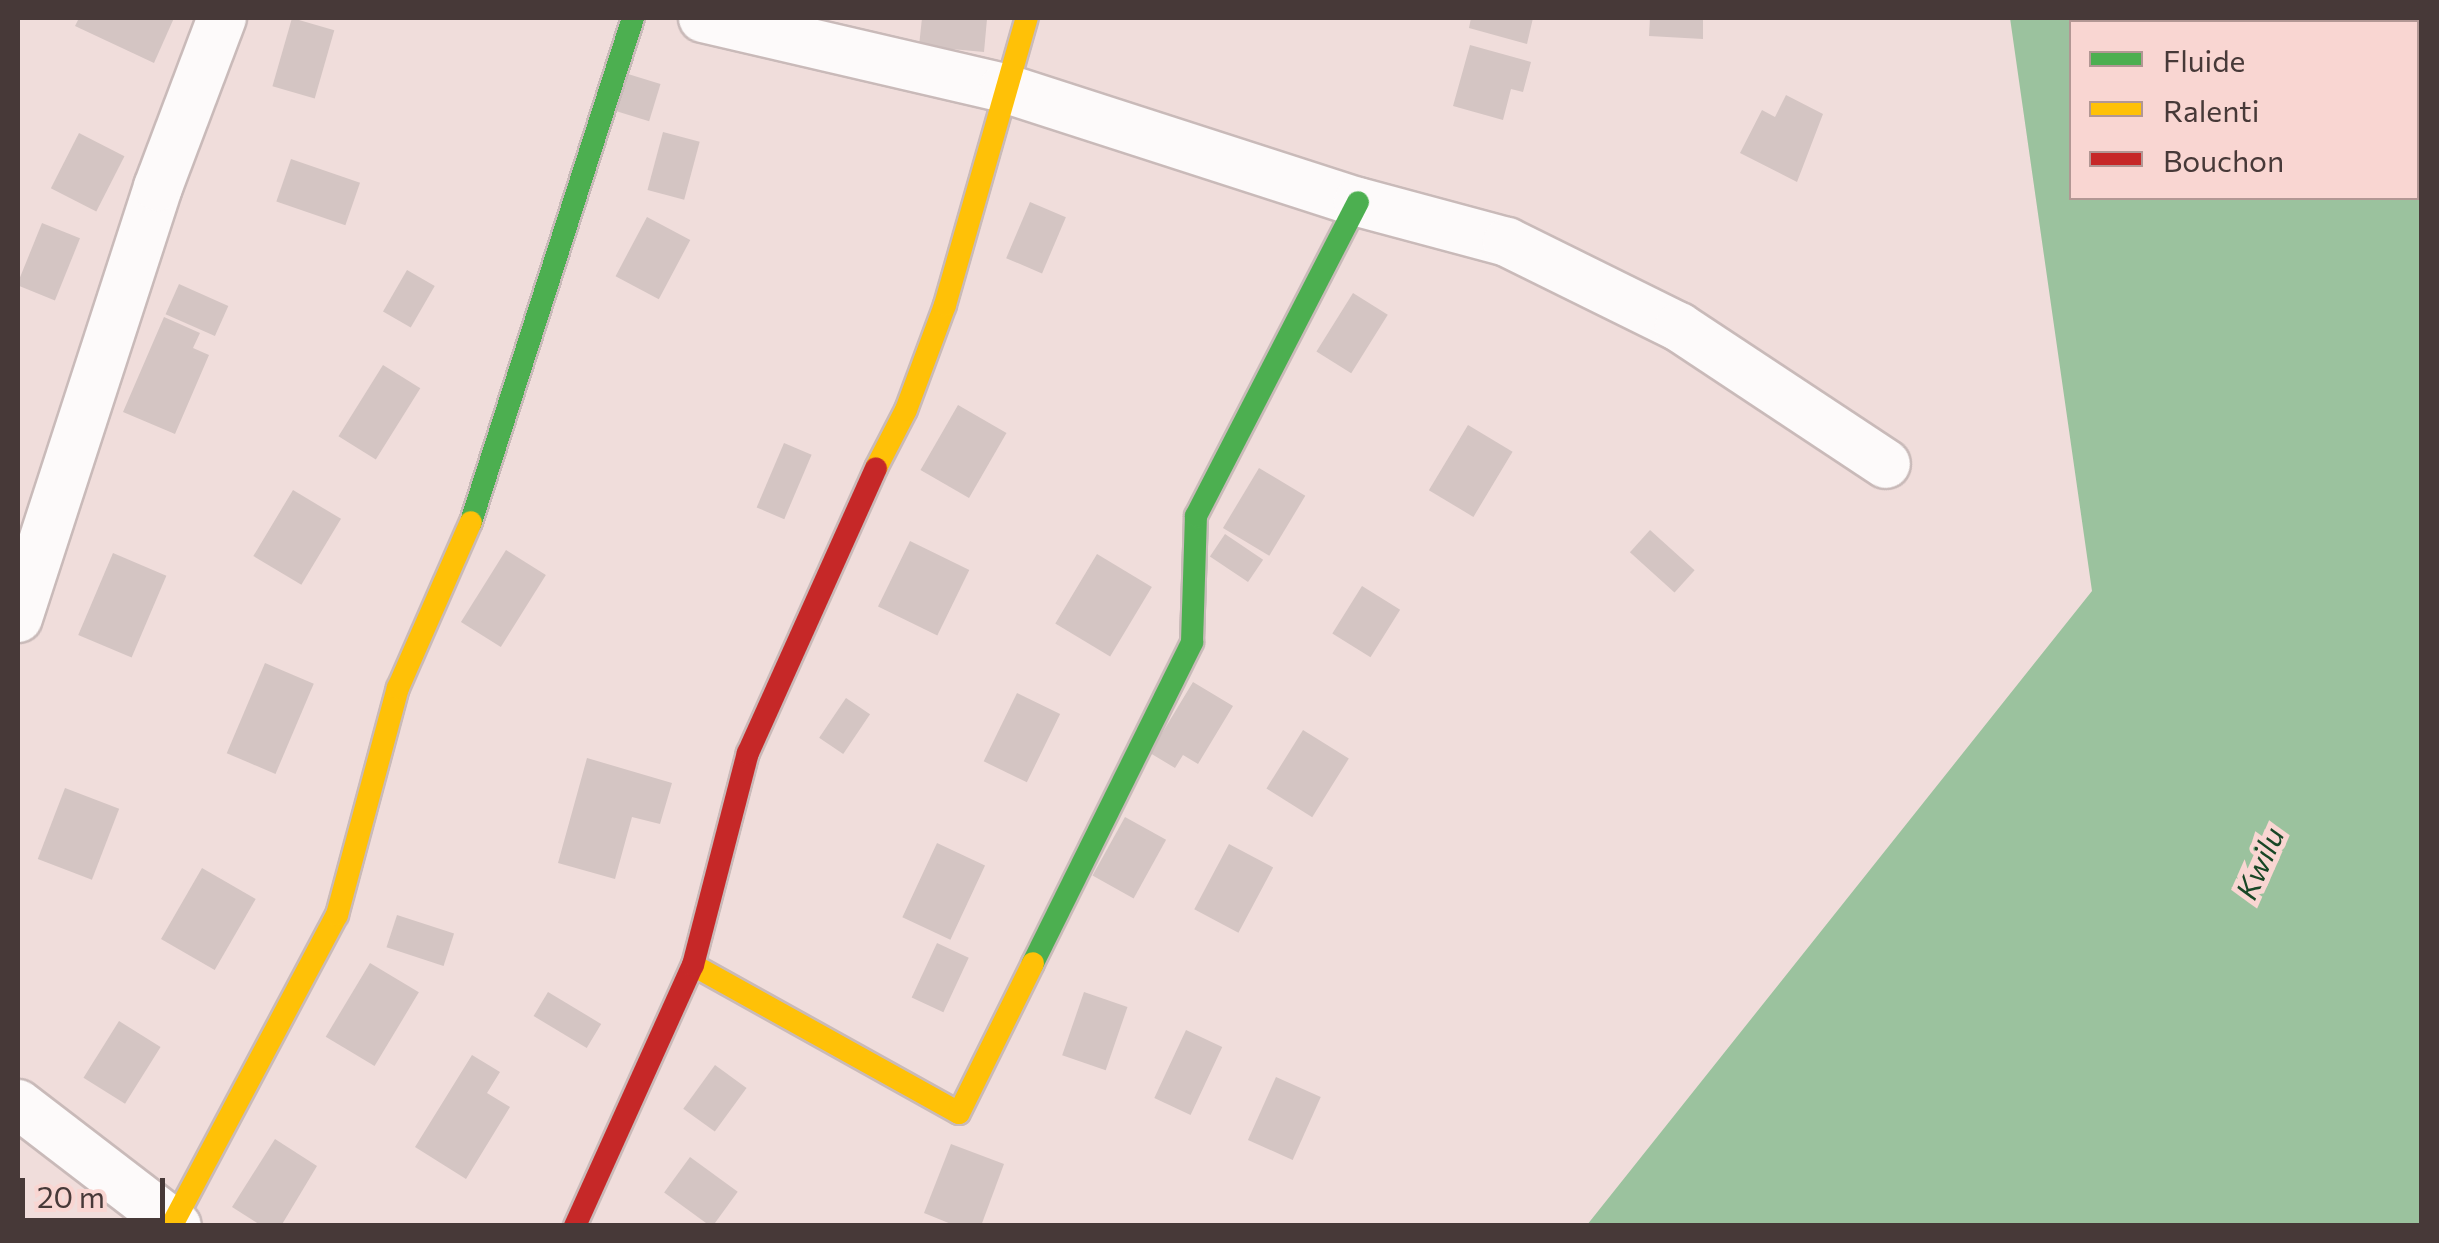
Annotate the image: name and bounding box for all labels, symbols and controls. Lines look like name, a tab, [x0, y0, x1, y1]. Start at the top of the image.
legend	[2069, 20, 2419, 200]
text: Fluide	[2163, 41, 2245, 78]
text: Ralenti	[2163, 91, 2259, 128]
text: Bouchon	[2163, 141, 2284, 178]
water label: Kwilu	[2227, 821, 2291, 905]
scale bar	[25, 1158, 170, 1220]
text: 20 m	[37, 1177, 105, 1214]

